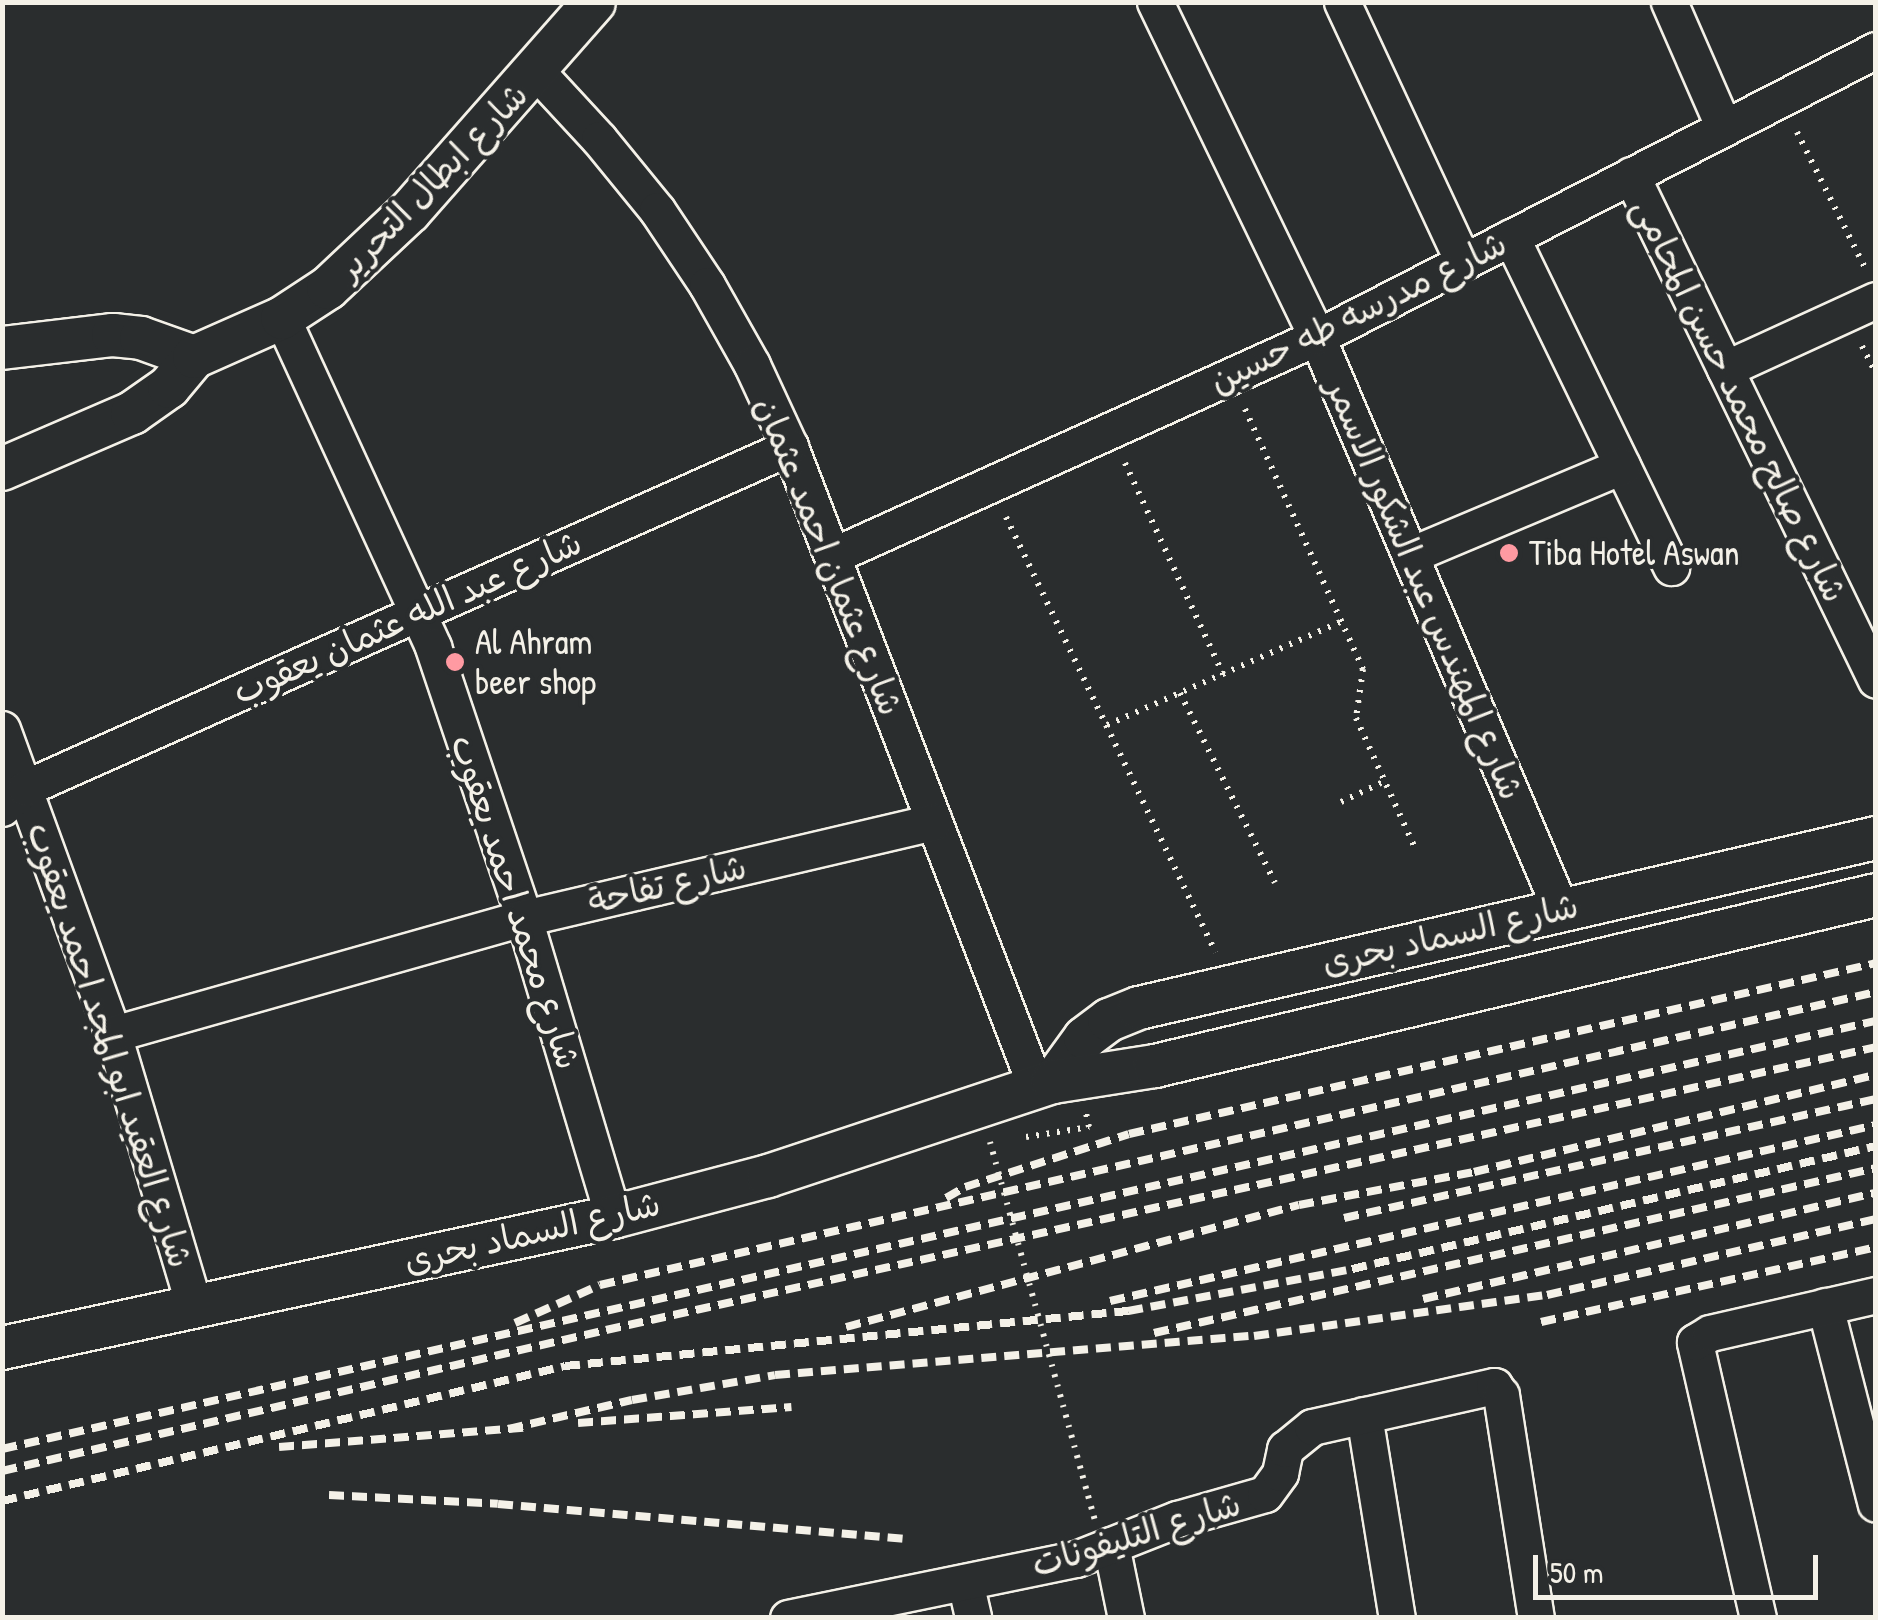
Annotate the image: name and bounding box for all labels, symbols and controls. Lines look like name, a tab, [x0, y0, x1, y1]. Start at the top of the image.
street label: شارع ابطال التحرير	[328, 74, 536, 288]
street label: شارع صالح محمد حسن المحامى	[1624, 191, 1856, 609]
street label: شارع مدرسه طه حسين	[1203, 222, 1513, 402]
street label: شارع المهندس عبد الشكور الاسمر	[1317, 372, 1533, 806]
street label: شارع عثمان احمد عثمان	[746, 391, 912, 721]
street label: شارع عبد الله عثمان يعقوب	[226, 521, 588, 713]
place label: Tiba Hotel Aswan	[1529, 532, 1740, 574]
marker: Tiba Hotel Aswan	[1498, 542, 1520, 564]
place label: Al Ahram beer shop	[475, 621, 596, 703]
marker: Al Ahram beer shop	[444, 651, 466, 673]
street label: شارع محمد احمد يعقوب	[442, 730, 590, 1074]
street label: شارع العقيد ابو المجد احمد يعقوب	[18, 817, 202, 1273]
street label: شارع تفاحة	[584, 845, 750, 923]
street label: شارع السماد بحرى	[1318, 884, 1582, 984]
street label: شارع السماد بحرى	[400, 1182, 664, 1282]
street label: شارع التليفونات	[1026, 1482, 1246, 1586]
scale bar	[1538, 1535, 1823, 1597]
text: 50 m	[1550, 1552, 1603, 1592]

